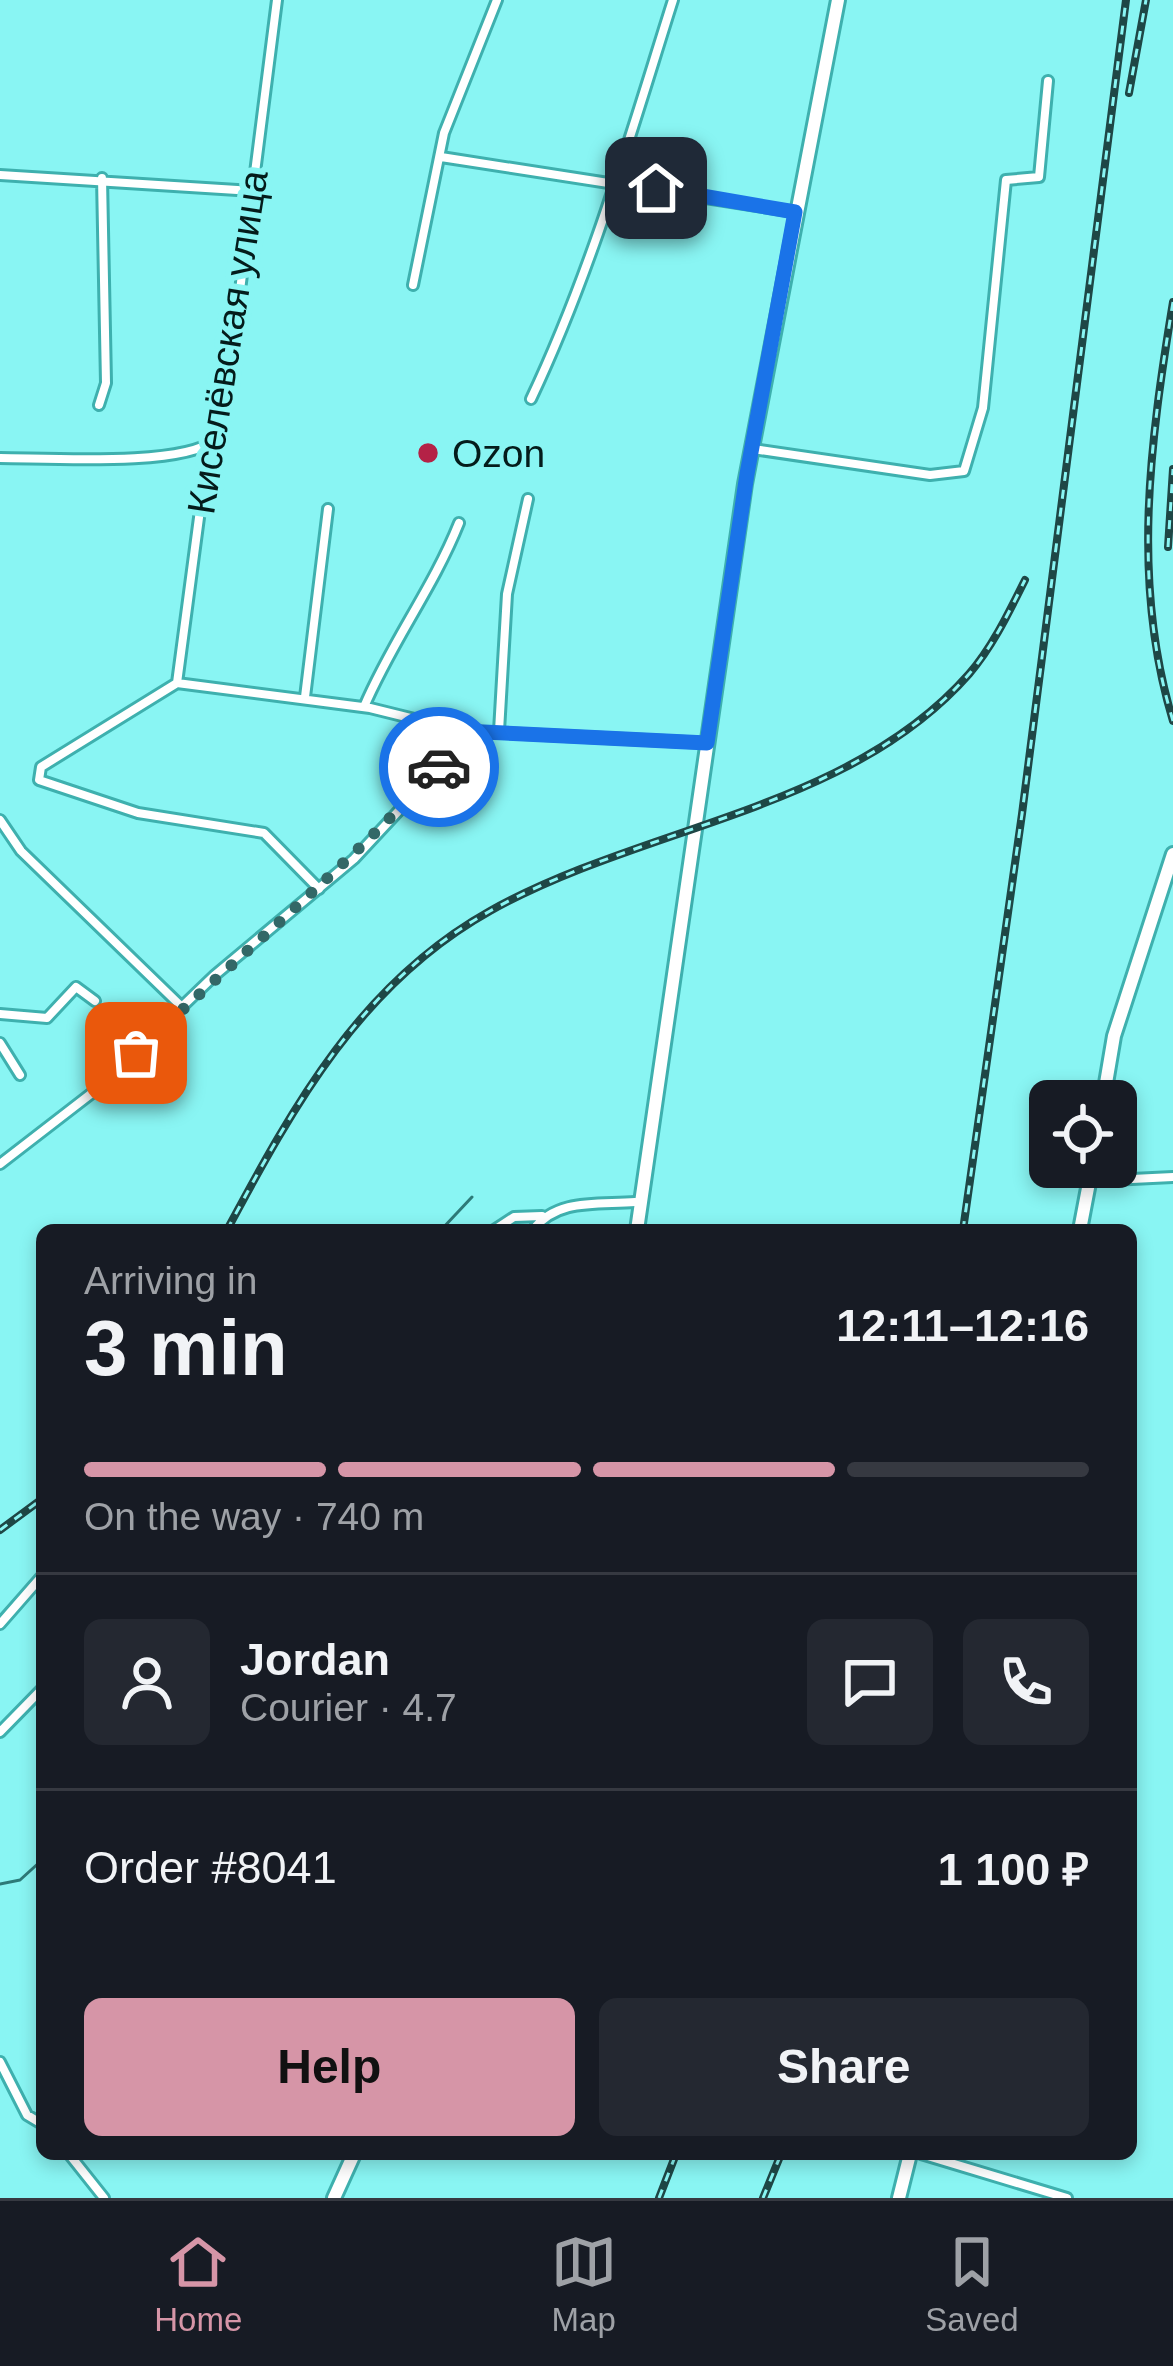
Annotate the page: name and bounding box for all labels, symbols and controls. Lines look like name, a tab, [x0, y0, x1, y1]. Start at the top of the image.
pin	[605, 137, 707, 239]
icon: home	[623, 155, 689, 221]
street label: Киселёвская улица	[179, 167, 276, 517]
place label: Ozon	[452, 432, 545, 475]
marker: Ozon	[415, 440, 441, 466]
courier	[379, 707, 499, 827]
icon: car	[406, 734, 472, 800]
pin	[85, 1002, 187, 1104]
icon: bag	[103, 1020, 169, 1086]
map controls	[1029, 1080, 1137, 1188]
button: locate	[1029, 1080, 1137, 1188]
text: Arriving in	[84, 1259, 257, 1302]
text: 12:11–12:16	[836, 1300, 1089, 1351]
text: 3 min	[84, 1304, 288, 1392]
text: On the way · 740 m	[84, 1495, 424, 1538]
button: person	[84, 1619, 210, 1745]
button: chat	[807, 1619, 933, 1745]
button: phone	[963, 1619, 1089, 1745]
text: Jordan	[240, 1634, 390, 1685]
text: Courier · 4.7	[240, 1686, 457, 1729]
text: Order #8041	[84, 1842, 337, 1893]
text: 1 100 ₽	[938, 1844, 1089, 1895]
button: Help	[84, 1998, 575, 2136]
button: Share	[599, 1998, 1089, 2136]
tab: Home	[154, 2229, 242, 2339]
tab: Map	[551, 2229, 617, 2339]
tab: Saved	[925, 2229, 1019, 2339]

